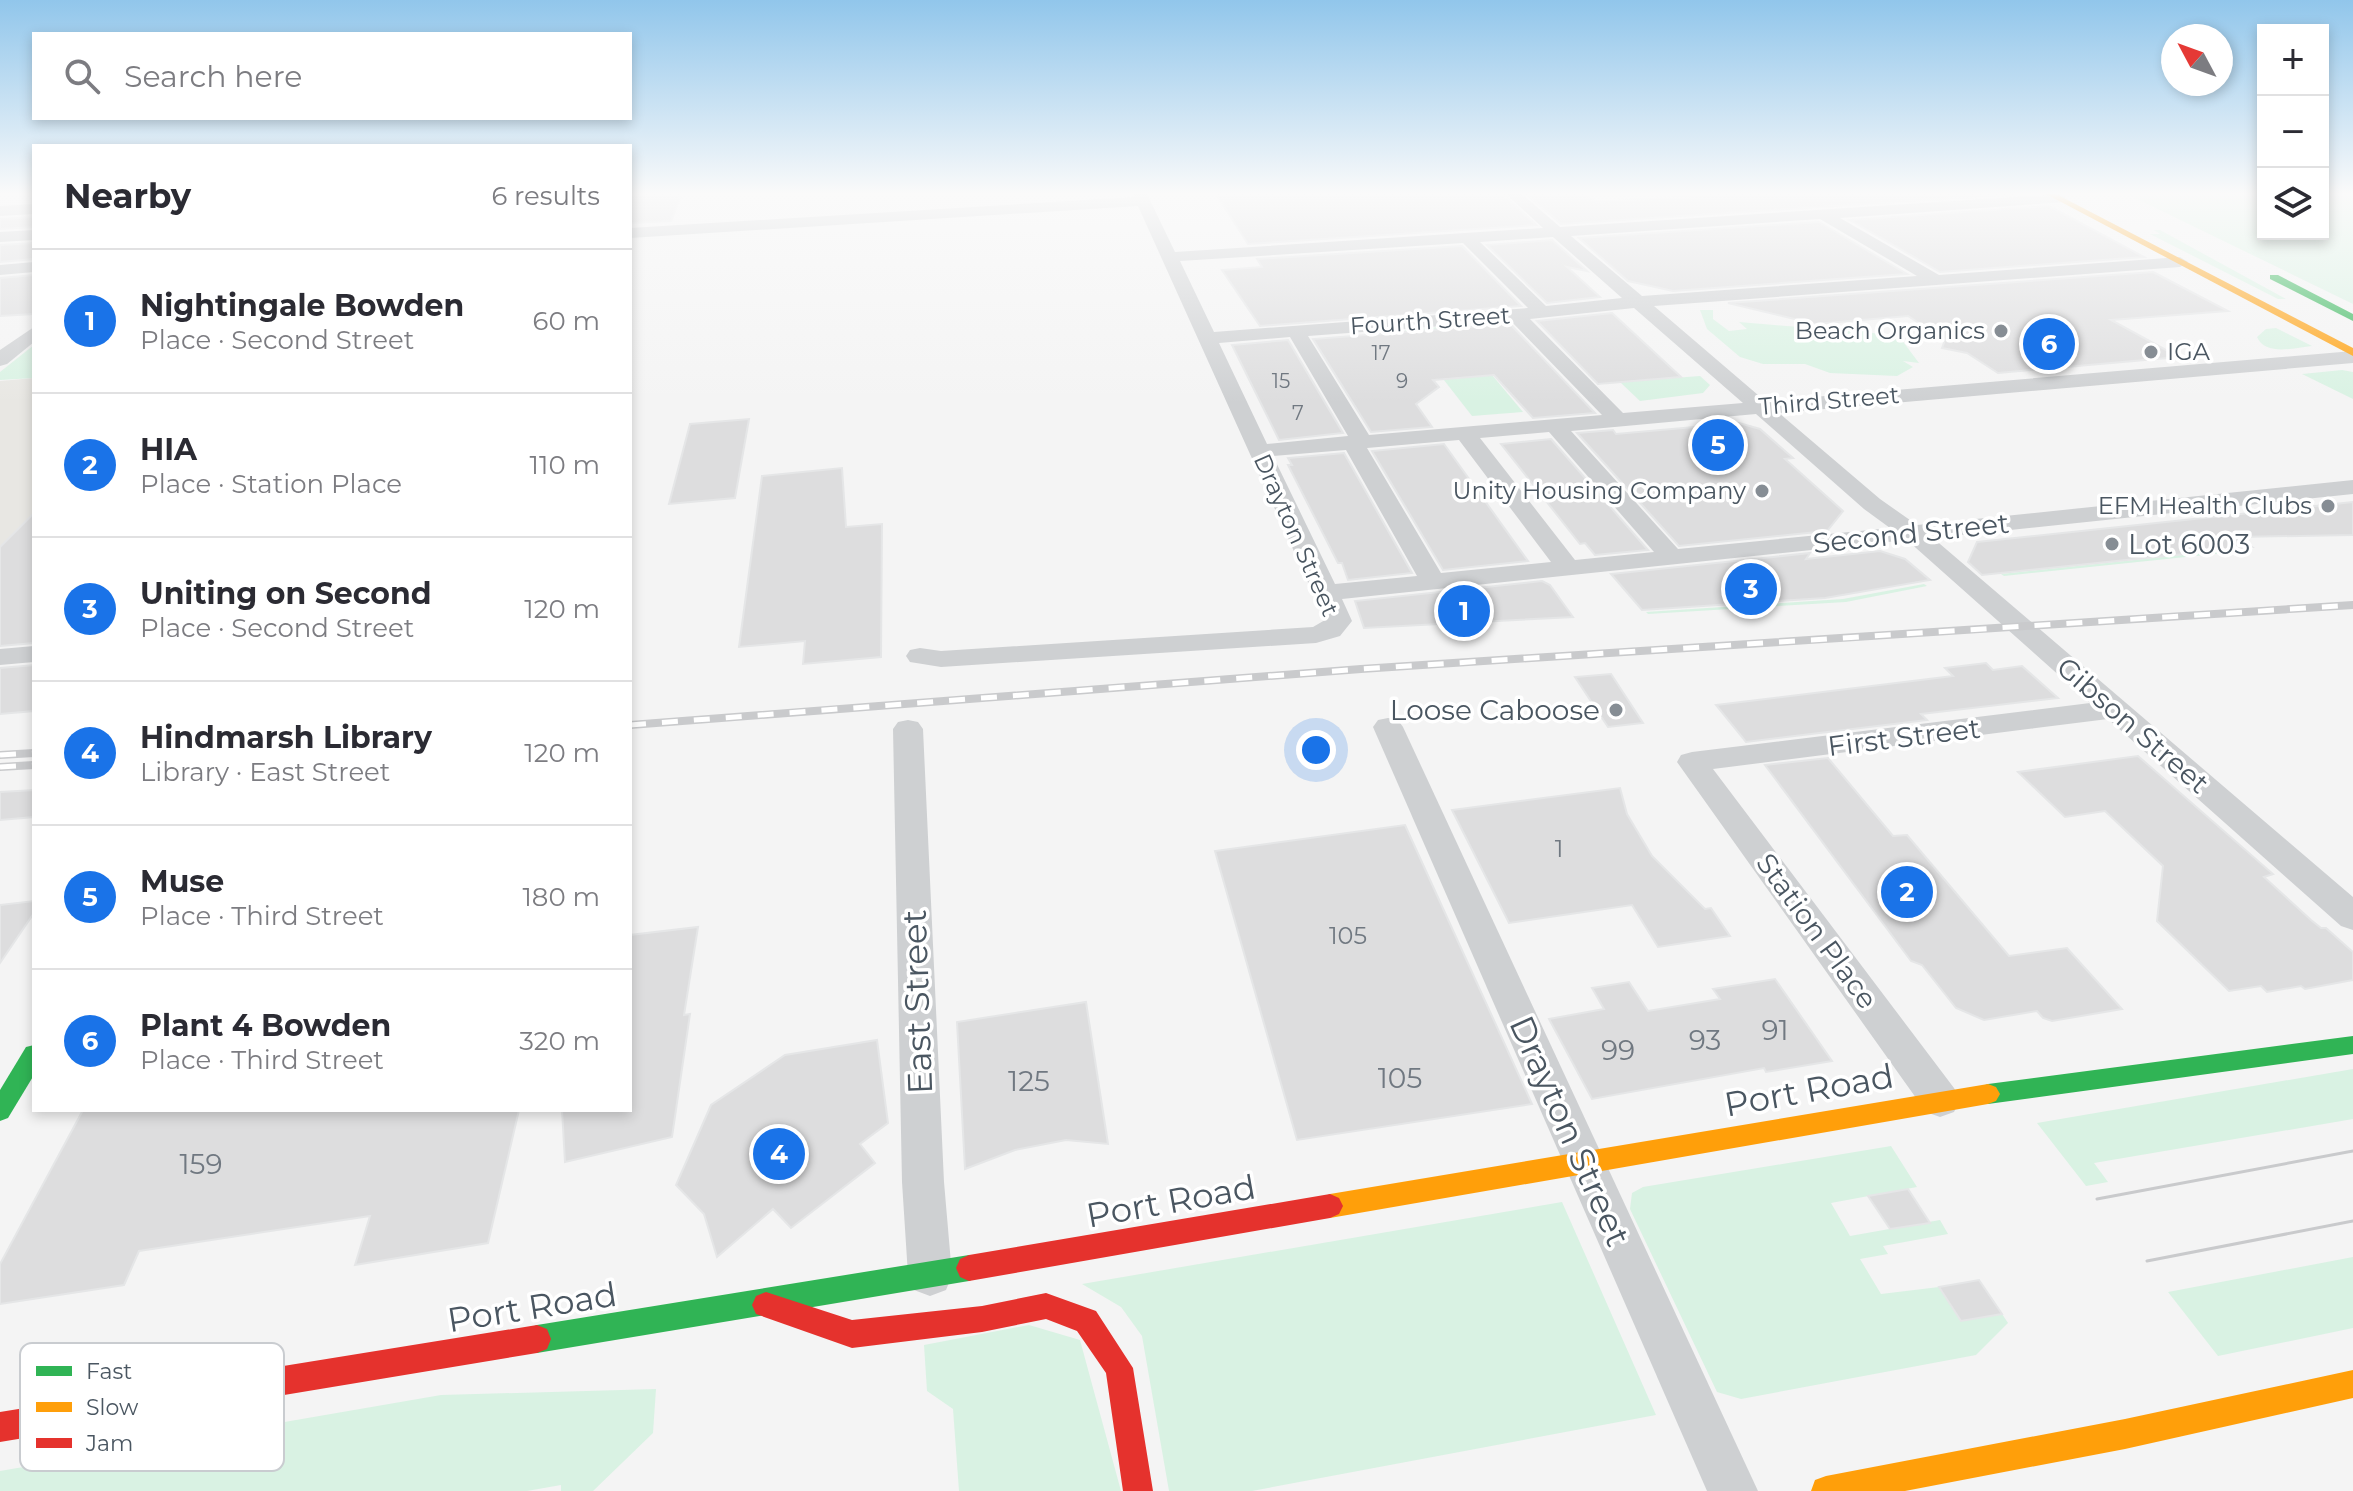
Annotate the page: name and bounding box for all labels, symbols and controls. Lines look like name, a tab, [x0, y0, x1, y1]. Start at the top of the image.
north arrow	[2161, 24, 2233, 96]
map controls	[2257, 24, 2329, 240]
button: +	[2257, 24, 2329, 96]
search box	[32, 32, 632, 120]
icon: search	[60, 54, 104, 98]
text: Search here	[124, 58, 302, 95]
button: −	[2257, 96, 2329, 168]
button: layers	[2257, 168, 2329, 240]
text: Nearby	[64, 175, 191, 217]
text: 6 results	[491, 180, 600, 212]
text: Nightingale Bowden	[140, 287, 464, 324]
street label: Fourth Street	[1349, 300, 1511, 341]
text: 1	[85, 305, 95, 337]
text: 60 m	[533, 305, 600, 337]
pin: 6	[2023, 314, 2075, 374]
place label: Beach Organics	[1795, 316, 1985, 345]
marker: Beach Organics	[1992, 322, 2010, 340]
text: Place · Second Street	[140, 324, 414, 356]
place label: IGA	[2167, 337, 2211, 366]
house number: 17	[1372, 341, 1391, 365]
marker: IGA	[2142, 343, 2160, 361]
house number: 15	[1272, 369, 1290, 393]
house number: 9	[1396, 369, 1408, 393]
street label: Third Street	[1758, 380, 1901, 421]
house number: 7	[1292, 401, 1304, 425]
pin: 5	[1692, 415, 1744, 475]
text: HIA	[140, 431, 197, 468]
text: 2	[82, 449, 98, 481]
text: 110 m	[530, 449, 600, 481]
street label: Drayton Street	[1248, 449, 1345, 621]
text: Place · Station Place	[140, 468, 402, 500]
place label: Unity Housing Company	[1452, 476, 1746, 505]
marker: Unity Housing Company	[1753, 482, 1771, 500]
place label: EFM Health Clubs	[2098, 491, 2312, 520]
marker: EFM Health Clubs	[2319, 497, 2337, 515]
street label: Second Street	[1811, 506, 2011, 560]
place label: Lot 6003	[2128, 527, 2250, 561]
marker: Lot 6003	[2103, 535, 2121, 553]
pin: 3	[1725, 559, 1777, 619]
text: Uniting on Second	[140, 575, 432, 612]
pin: 1	[1438, 581, 1490, 641]
text: 3	[82, 593, 98, 625]
text: 120 m	[524, 593, 600, 625]
text: Place · Second Street	[140, 612, 414, 644]
street label: Gibson Street	[2050, 650, 2216, 800]
place label: Loose Caboose	[1390, 693, 1600, 727]
marker: Loose Caboose	[1607, 701, 1625, 719]
street label: First Street	[1826, 711, 1982, 763]
text: Hindmarsh Library	[140, 719, 432, 756]
your location	[1296, 730, 1336, 770]
text: 4	[81, 737, 99, 769]
text: 120 m	[524, 737, 600, 769]
text: Library · East Street	[140, 756, 390, 788]
house number: 1	[1555, 834, 1563, 863]
street label: Station Place	[1749, 847, 1885, 1015]
pin: 2	[1881, 862, 1933, 922]
text: Muse	[140, 863, 224, 900]
text: 5	[82, 881, 98, 913]
text: 180 m	[522, 881, 600, 913]
text: Place · Third Street	[140, 900, 384, 932]
street label: East Street	[893, 909, 941, 1095]
house number: 105	[1329, 921, 1367, 950]
text: Plant 4 Bowden	[140, 1007, 391, 1044]
street label: Drayton Street	[1500, 1009, 1640, 1253]
house number: 91	[1761, 1013, 1789, 1047]
house number: 93	[1689, 1023, 1721, 1057]
text: 6	[82, 1025, 98, 1057]
text: 320 m	[519, 1025, 600, 1057]
house number: 99	[1601, 1033, 1635, 1067]
text: Place · Third Street	[140, 1044, 384, 1076]
street label: Port Road	[1721, 1054, 1897, 1126]
house number: 105	[1378, 1061, 1422, 1095]
house number: 125	[1008, 1064, 1050, 1098]
pin: 4	[753, 1124, 805, 1184]
house number: 159	[179, 1147, 223, 1181]
street label: Port Road	[1083, 1165, 1259, 1237]
street label: Port Road	[444, 1273, 620, 1341]
legend	[20, 1343, 284, 1471]
text: Fast	[86, 1358, 132, 1385]
text: Slow	[86, 1394, 139, 1421]
text: Jam	[85, 1430, 133, 1457]

